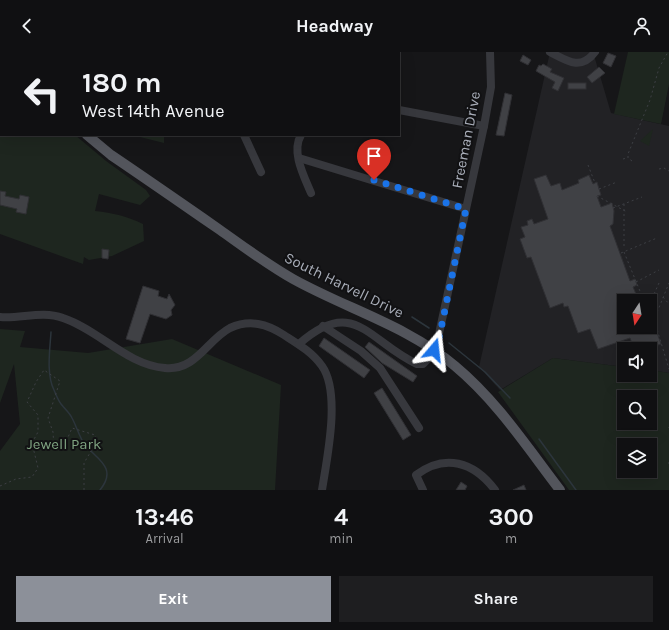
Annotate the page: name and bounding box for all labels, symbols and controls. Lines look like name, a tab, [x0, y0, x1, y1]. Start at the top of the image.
icon: back	[16, 15, 38, 37]
text: Headway	[296, 15, 373, 37]
icon: person	[631, 15, 653, 37]
text: 180 m	[82, 66, 161, 99]
icon: left	[16, 68, 68, 120]
street label: Freeman Drive	[448, 90, 484, 190]
text: West 14th Avenue	[82, 100, 224, 122]
pin	[357, 139, 391, 180]
icon: arrive	[363, 145, 385, 167]
street label: South Harvell Drive	[281, 248, 407, 322]
north arrow	[617, 294, 657, 334]
map controls	[617, 294, 657, 478]
position arrow	[413, 329, 455, 371]
button: sound	[617, 342, 657, 382]
button: search	[617, 390, 657, 430]
park label: Jewell Park	[27, 435, 101, 453]
button: layers	[617, 438, 657, 478]
text: 13:46	[135, 503, 194, 531]
text: 4	[334, 503, 348, 531]
text: 300	[488, 503, 534, 531]
text: Arrival	[146, 531, 184, 546]
text: min	[329, 531, 353, 546]
text: m	[505, 531, 517, 546]
button: Exit	[16, 576, 331, 622]
button: Share	[339, 576, 653, 622]

